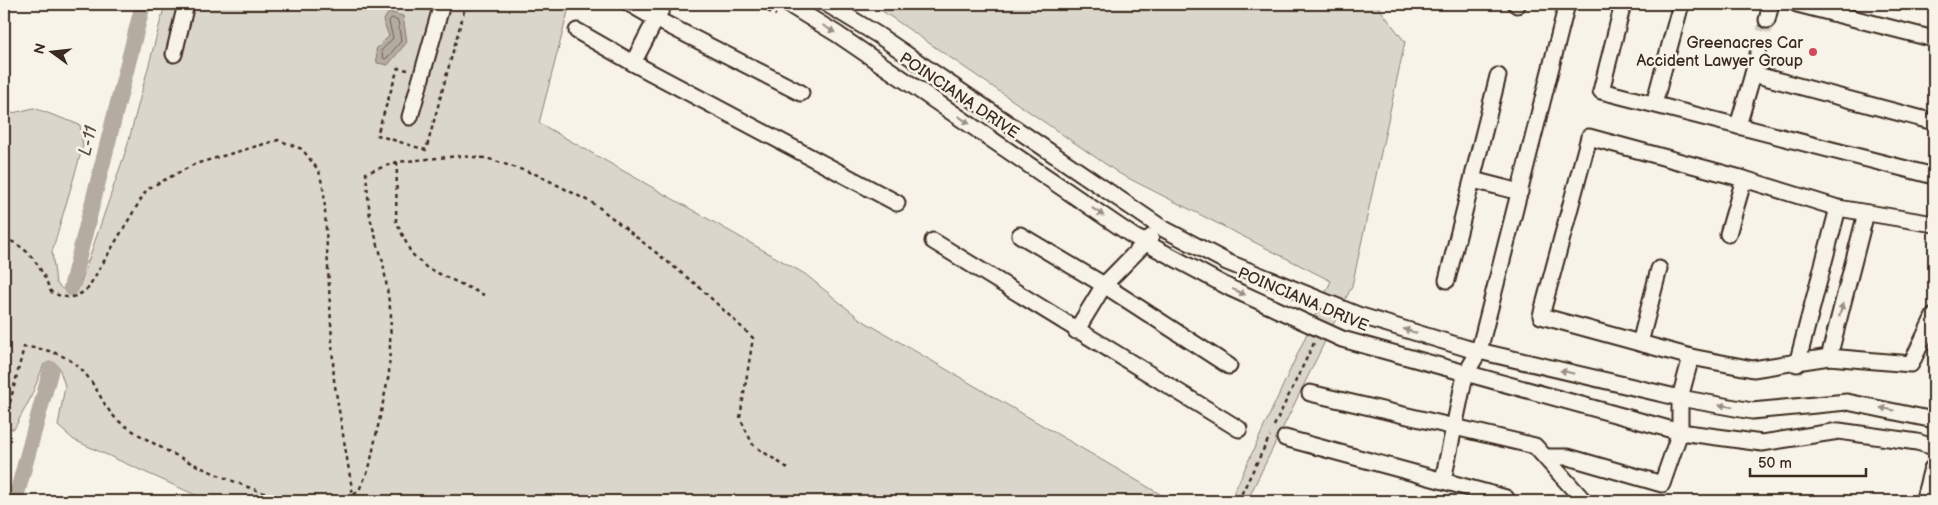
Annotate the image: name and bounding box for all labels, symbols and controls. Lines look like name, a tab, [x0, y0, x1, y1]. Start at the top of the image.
one-way arrow	[823, 24, 836, 34]
north arrow	[28, 28, 78, 78]
place label: Greenacres Car Accident Lawyer Group	[1636, 34, 1803, 71]
text: N	[30, 41, 49, 56]
marker: Greenacres Car Accident Lawyer Group	[1807, 46, 1819, 58]
street label: POINCIANA DRIVE	[896, 49, 1022, 143]
one-way arrow	[957, 115, 970, 125]
water label: L-11	[74, 124, 102, 158]
one-way arrow	[1091, 207, 1105, 217]
street label: POINCIANA DRIVE	[1235, 264, 1371, 336]
one-way arrow	[1232, 289, 1246, 297]
one-way arrow	[1837, 303, 1845, 318]
one-way arrow	[1402, 327, 1417, 335]
one-way arrow	[1560, 368, 1575, 376]
one-way arrow	[1718, 402, 1734, 410]
one-way arrow	[1878, 405, 1894, 413]
scale bar	[1750, 445, 1867, 477]
text: 50 m	[1758, 454, 1792, 473]

